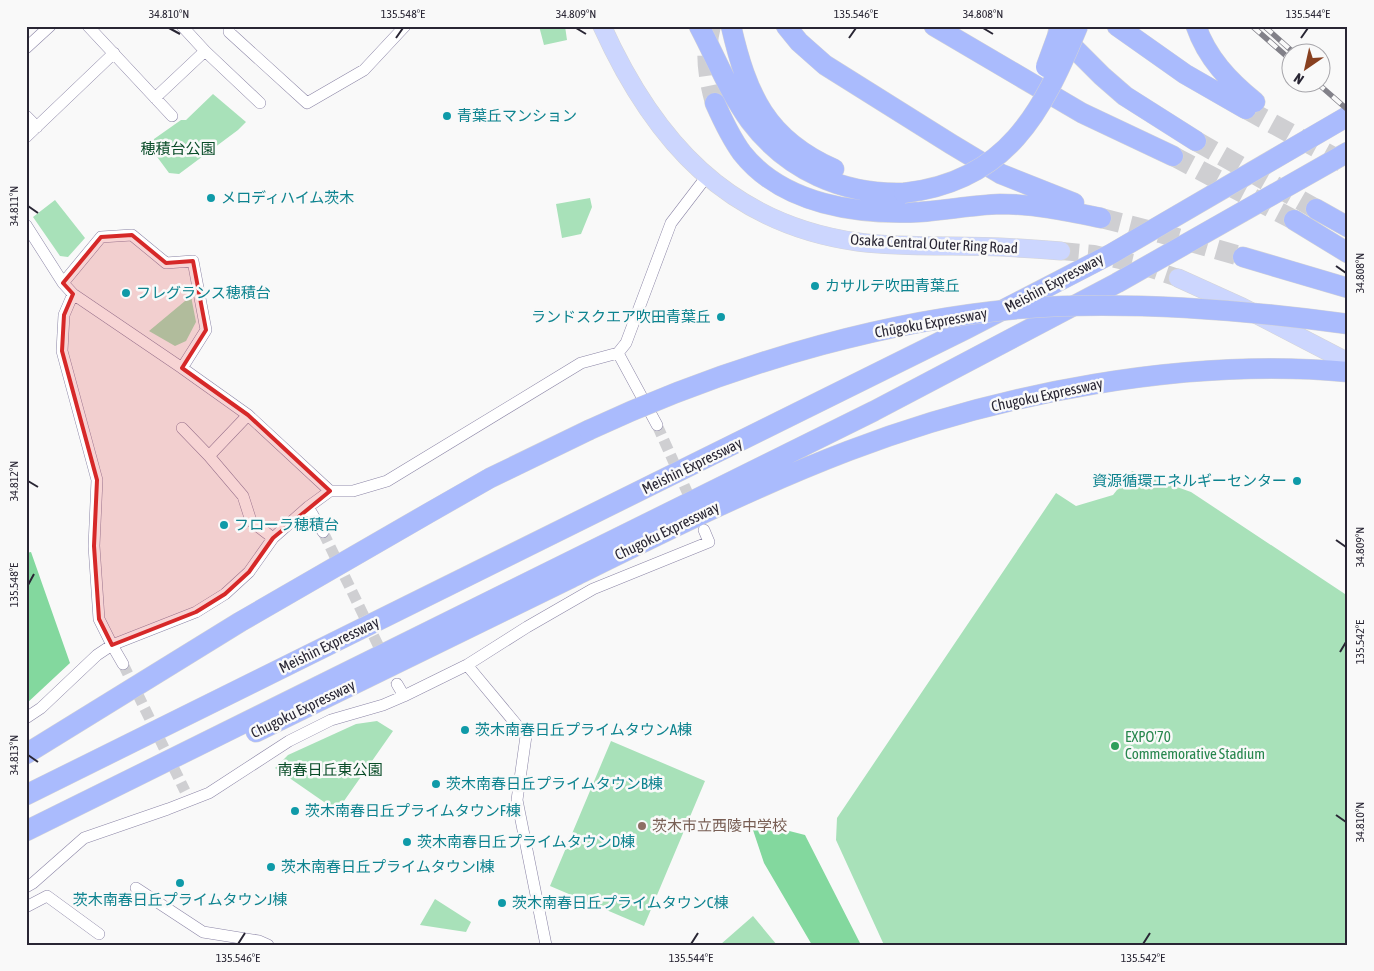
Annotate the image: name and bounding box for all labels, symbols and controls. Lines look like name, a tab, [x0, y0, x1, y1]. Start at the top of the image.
text: 34.810°N	[149, 7, 189, 21]
text: 135.548°E	[381, 7, 425, 21]
text: 34.809°N	[556, 7, 596, 21]
text: 135.546°E	[834, 7, 878, 21]
text: 34.808°N	[963, 7, 1003, 21]
text: 135.544°E	[1286, 7, 1330, 21]
north arrow	[1282, 42, 1332, 92]
text: N	[1291, 70, 1307, 88]
place label: 青葉丘マンション	[457, 107, 577, 124]
marker: 青葉丘マンション	[441, 110, 453, 122]
park label: 穂積台公園	[140, 140, 216, 157]
text: 34.811°N	[7, 186, 21, 226]
place label: メロディハイム茨木	[221, 189, 354, 206]
marker: メロディハイム茨木	[205, 192, 217, 204]
street label: Osaka Central Outer Ring Road	[850, 231, 1018, 256]
street label: Meishin Expressway	[1002, 249, 1106, 316]
text: 34.808°N	[1353, 253, 1367, 293]
place label: カサルテ吹田青葉丘	[825, 277, 960, 294]
marker: カサルテ吹田青葉丘	[809, 280, 821, 292]
place label: フレグランス穂積台	[136, 284, 271, 301]
marker: フレグランス穂積台	[120, 287, 132, 299]
street label: Chūgoku Expressway	[873, 304, 988, 341]
place label: ランドスクエア吹田青葉丘	[531, 308, 711, 325]
marker: ランドスクエア吹田青葉丘	[715, 311, 727, 323]
street label: Chugoku Expressway	[990, 374, 1104, 415]
street label: Meishin Expressway	[639, 434, 744, 497]
text: 34.812°N	[7, 461, 21, 501]
place label: 資源循環エネルギーセンター	[1092, 472, 1287, 489]
marker: 資源循環エネルギーセンター	[1291, 475, 1303, 487]
street label: Chugoku Expressway	[612, 498, 722, 563]
place label: フローラ穂積台	[234, 516, 339, 533]
marker: フローラ穂積台	[218, 519, 230, 531]
text: 34.809°N	[1353, 527, 1367, 567]
text: 135.548°E	[7, 563, 21, 607]
street label: Meishin Expressway	[276, 613, 381, 676]
text: 135.542°E	[1353, 620, 1367, 664]
street label: Chugoku Expressway	[248, 676, 358, 741]
place label: 茨木南春日丘プライムタウンA棟	[475, 721, 692, 738]
marker: 茨木南春日丘プライムタウンA棟	[459, 724, 471, 736]
place label: EXPO'70 Commemorative Stadium	[1125, 728, 1265, 762]
text: 34.813°N	[7, 735, 21, 775]
marker: EXPO'70 Commemorative Stadium	[1109, 740, 1121, 752]
park label: 南春日丘東公園	[277, 761, 383, 778]
place label: 茨木南春日丘プライムタウンB棟	[446, 775, 663, 792]
marker: 茨木南春日丘プライムタウンB棟	[430, 778, 442, 790]
place label: 茨木南春日丘プライムタウンF棟	[305, 802, 521, 819]
text: 34.810°N	[1353, 802, 1367, 842]
marker: 茨木南春日丘プライムタウンF棟	[289, 805, 301, 817]
place label: 茨木市立西陵中学校	[652, 817, 787, 834]
marker: 茨木市立西陵中学校	[636, 820, 648, 832]
place label: 茨木南春日丘プライムタウンD棟	[417, 833, 635, 850]
marker: 茨木南春日丘プライムタウンD棟	[401, 836, 413, 848]
place label: 茨木南春日丘プライムタウンI棟	[281, 858, 495, 875]
marker: 茨木南春日丘プライムタウンI棟	[265, 861, 277, 873]
marker: 茨木南春日丘プライムタウンJ棟	[174, 877, 186, 889]
place label: 茨木南春日丘プライムタウンJ棟	[73, 891, 287, 908]
place label: 茨木南春日丘プライムタウンC棟	[512, 894, 728, 911]
marker: 茨木南春日丘プライムタウンC棟	[496, 897, 508, 909]
text: 135.546°E	[216, 951, 260, 965]
text: 135.544°E	[669, 951, 713, 965]
text: 135.542°E	[1121, 951, 1165, 965]

